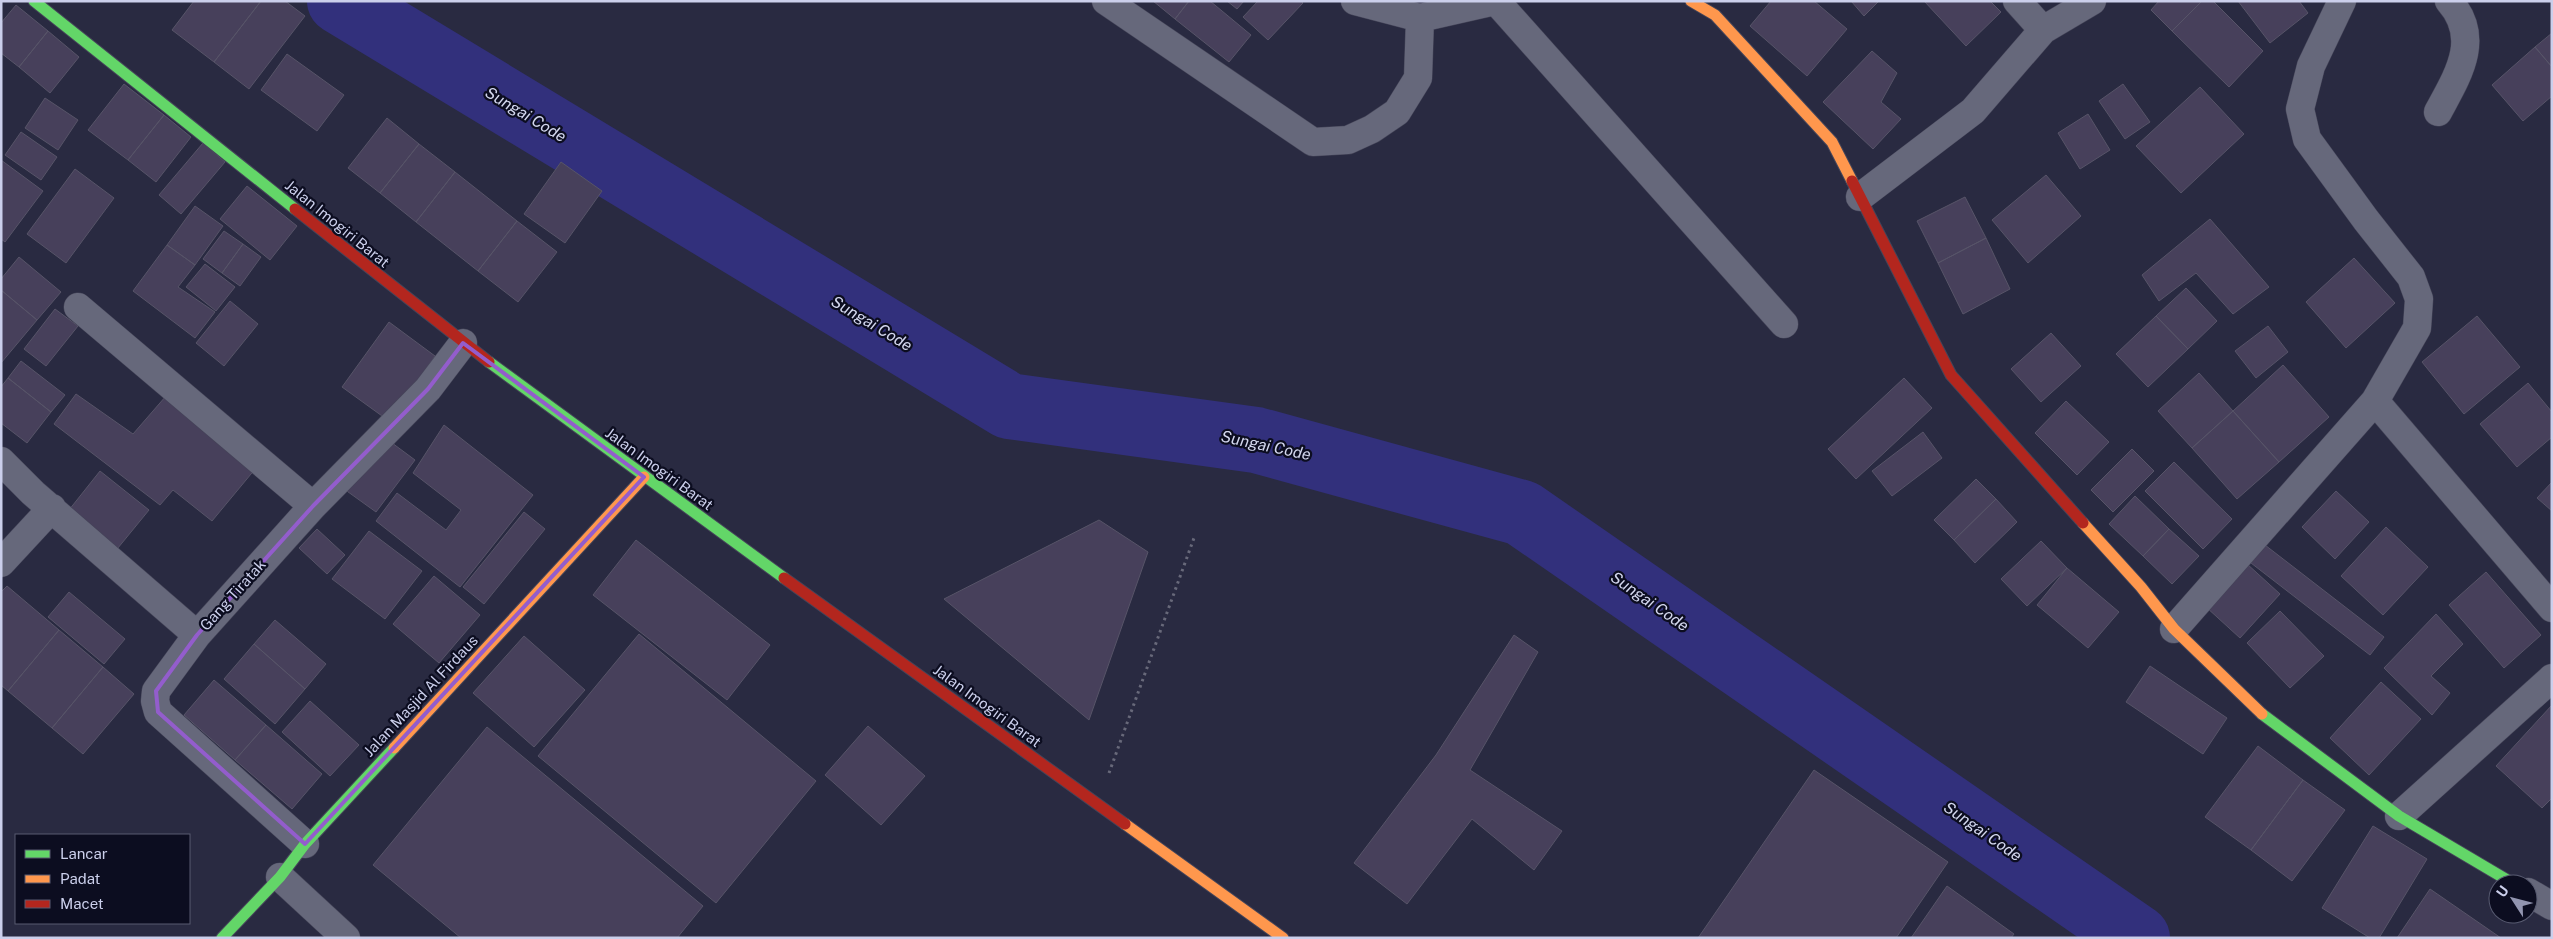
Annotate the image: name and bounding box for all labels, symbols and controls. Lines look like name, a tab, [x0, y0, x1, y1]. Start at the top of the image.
water label: Sungai Code	[482, 83, 570, 146]
street label: Jalan Imogiri Barat	[282, 176, 393, 271]
water label: Sungai Code	[828, 292, 916, 355]
street label: Jalan Imogiri Barat	[602, 424, 717, 513]
water label: Sungai Code	[1219, 427, 1313, 464]
street label: Gang Tiratak	[196, 556, 269, 634]
water label: Sungai Code	[1607, 567, 1693, 636]
street label: Jalan Masjid Al Firdaus	[360, 632, 481, 760]
street label: Jalan Imogiri Barat	[930, 661, 1045, 750]
water label: Sungai Code	[1940, 797, 2026, 866]
legend	[15, 834, 190, 924]
text: Lancar	[60, 845, 108, 862]
text: Padat	[60, 870, 101, 887]
north arrow	[2488, 874, 2538, 924]
text: U	[2493, 883, 2512, 900]
text: Macet	[60, 895, 104, 912]

